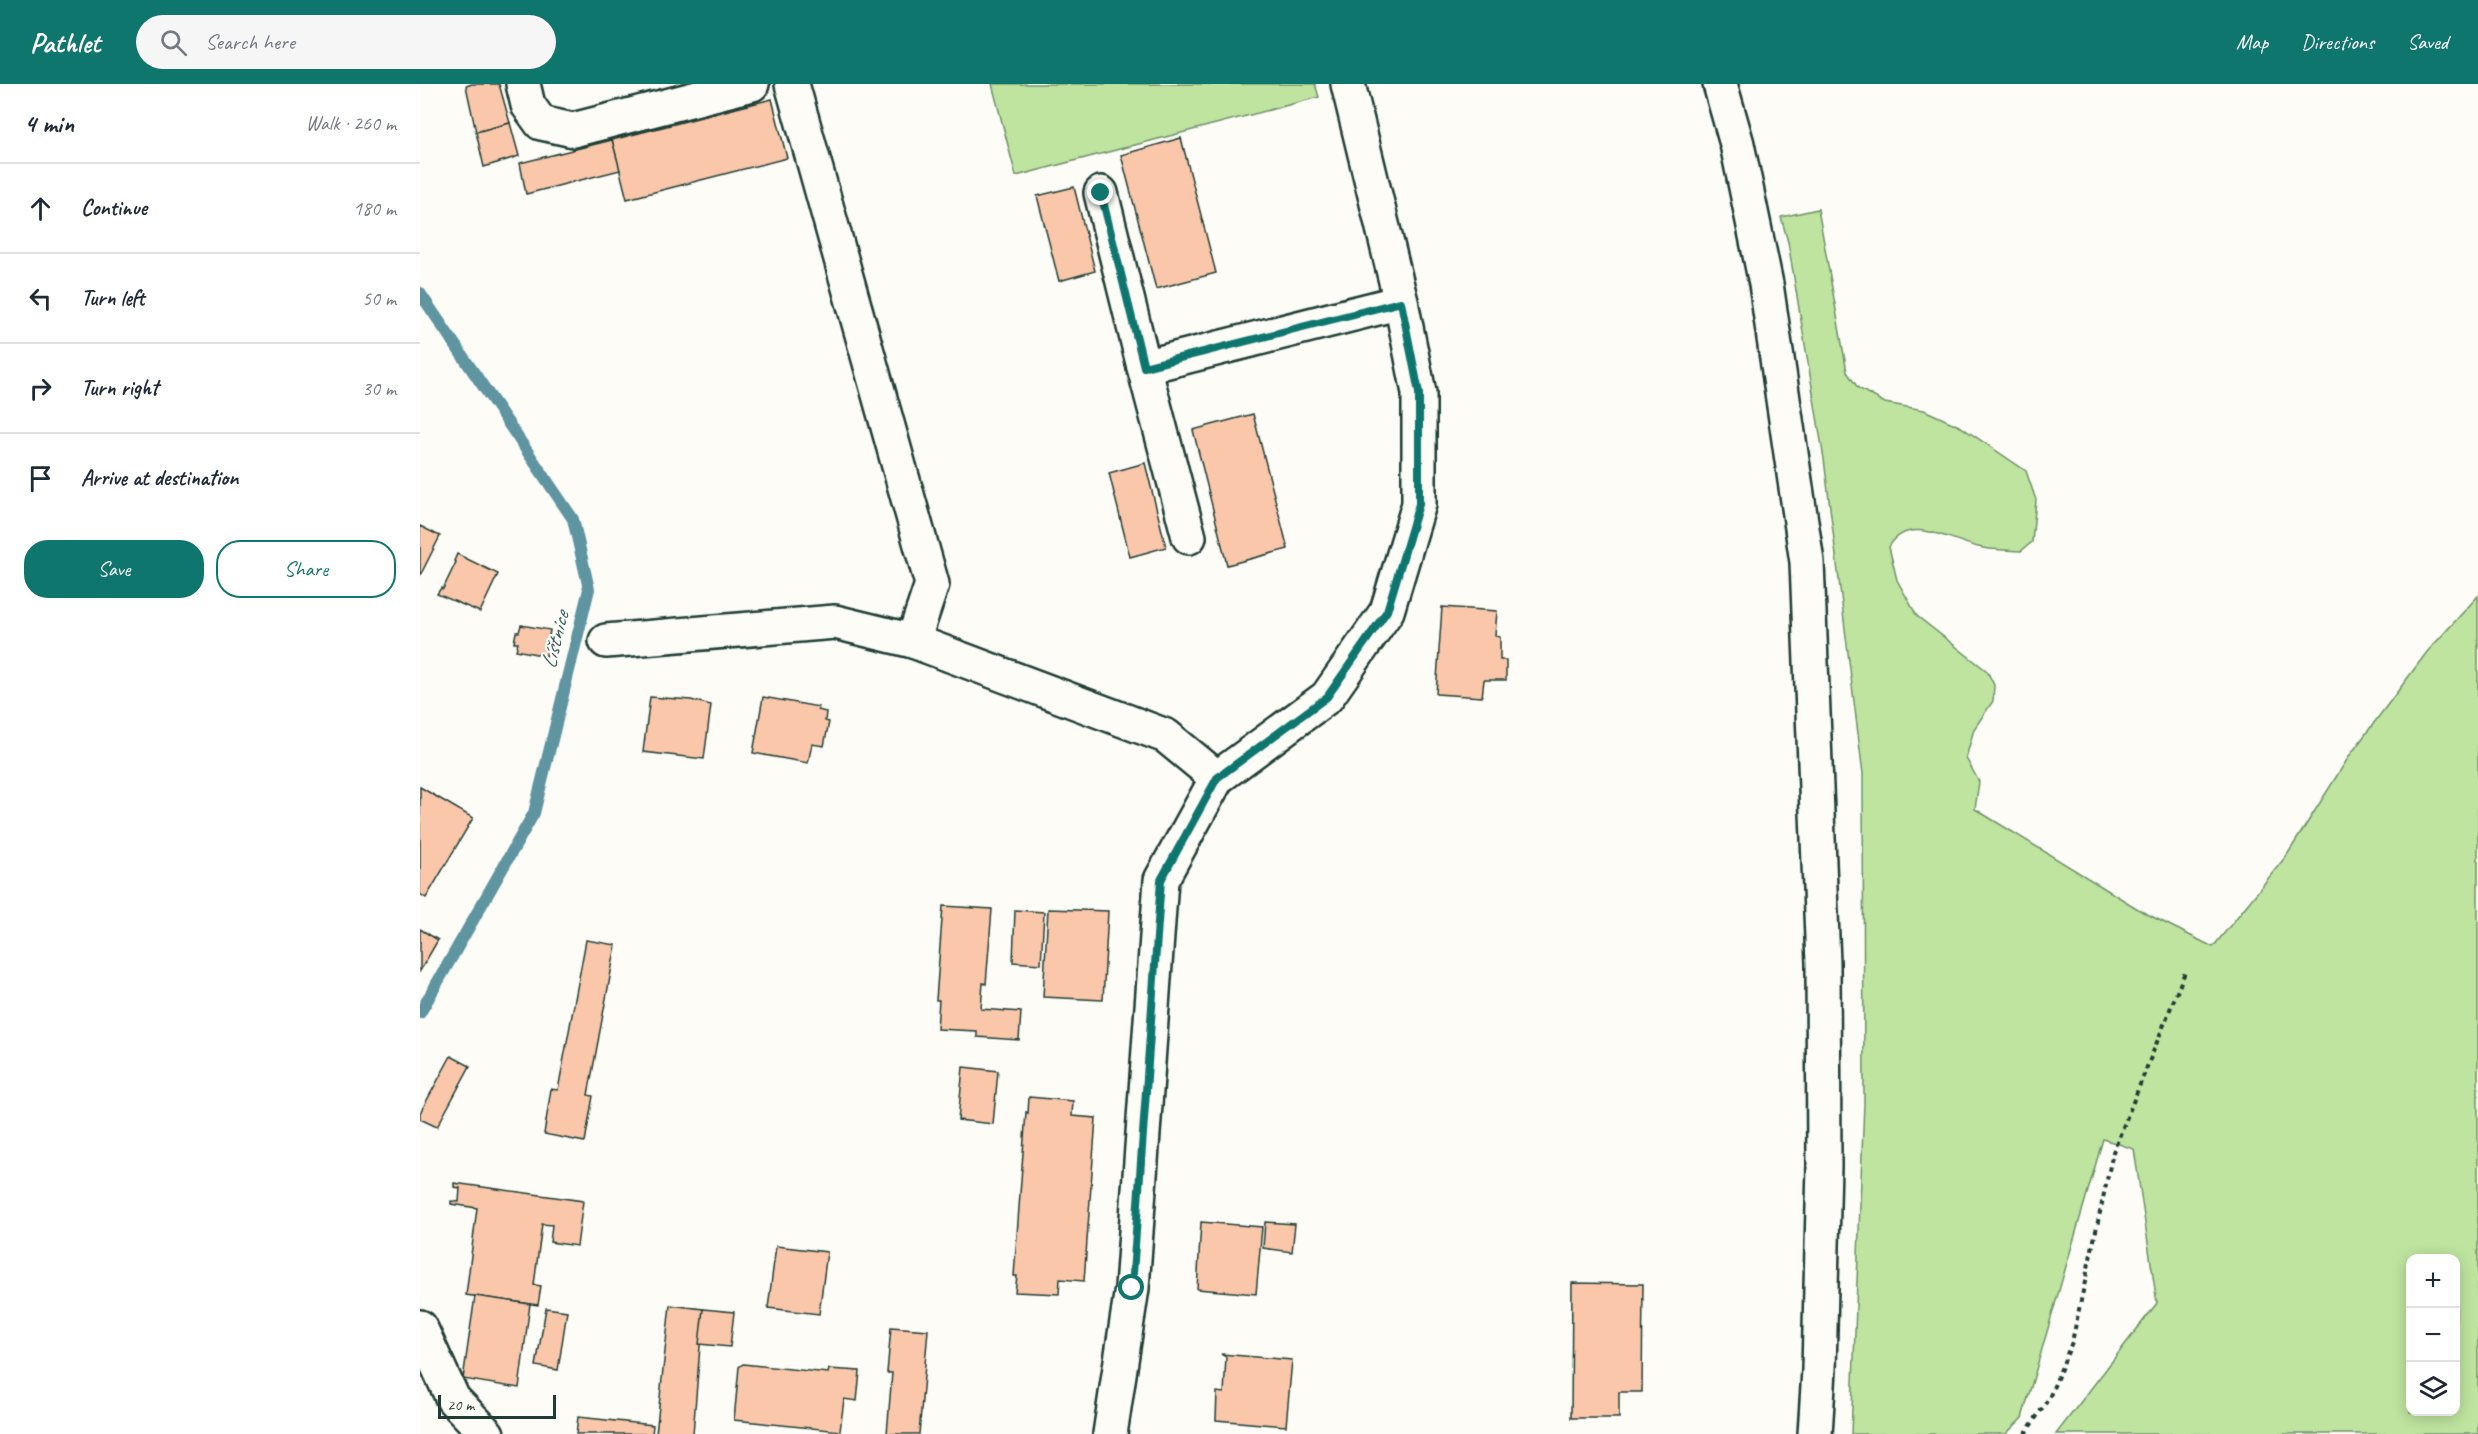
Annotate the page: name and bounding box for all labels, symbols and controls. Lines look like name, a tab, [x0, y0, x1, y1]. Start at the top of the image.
search box	[136, 15, 556, 69]
text: Pathlet	[30, 25, 100, 60]
icon: search	[157, 26, 190, 59]
text: Search here	[205, 28, 295, 56]
text: Map	[2236, 29, 2268, 55]
text: Directions	[2301, 29, 2374, 55]
text: Saved	[2407, 29, 2448, 55]
text: 4 min	[24, 107, 74, 140]
text: Walk · 260 m	[306, 111, 396, 136]
route end	[1087, 179, 1113, 205]
icon: ahead	[24, 192, 57, 225]
text: Continue	[81, 194, 147, 222]
text: 180 m	[353, 196, 396, 221]
icon: left	[24, 282, 57, 315]
text: Turn left	[81, 284, 145, 312]
text: 50 m	[362, 286, 396, 311]
icon: right	[24, 372, 57, 405]
text: Turn right	[81, 374, 158, 402]
text: 30 m	[362, 376, 396, 401]
icon: arrive	[24, 462, 57, 495]
text: Arrive at destination	[81, 464, 238, 492]
button: Save	[24, 540, 204, 598]
button: Share	[216, 540, 396, 598]
water label: Líštnice	[534, 605, 576, 671]
map controls	[2406, 1254, 2460, 1416]
button: +	[2406, 1254, 2460, 1308]
route start	[1118, 1274, 1144, 1300]
button: −	[2406, 1308, 2460, 1362]
button: layers	[2406, 1362, 2460, 1416]
scale bar	[438, 1392, 556, 1420]
text: 20 m	[447, 1395, 474, 1415]

